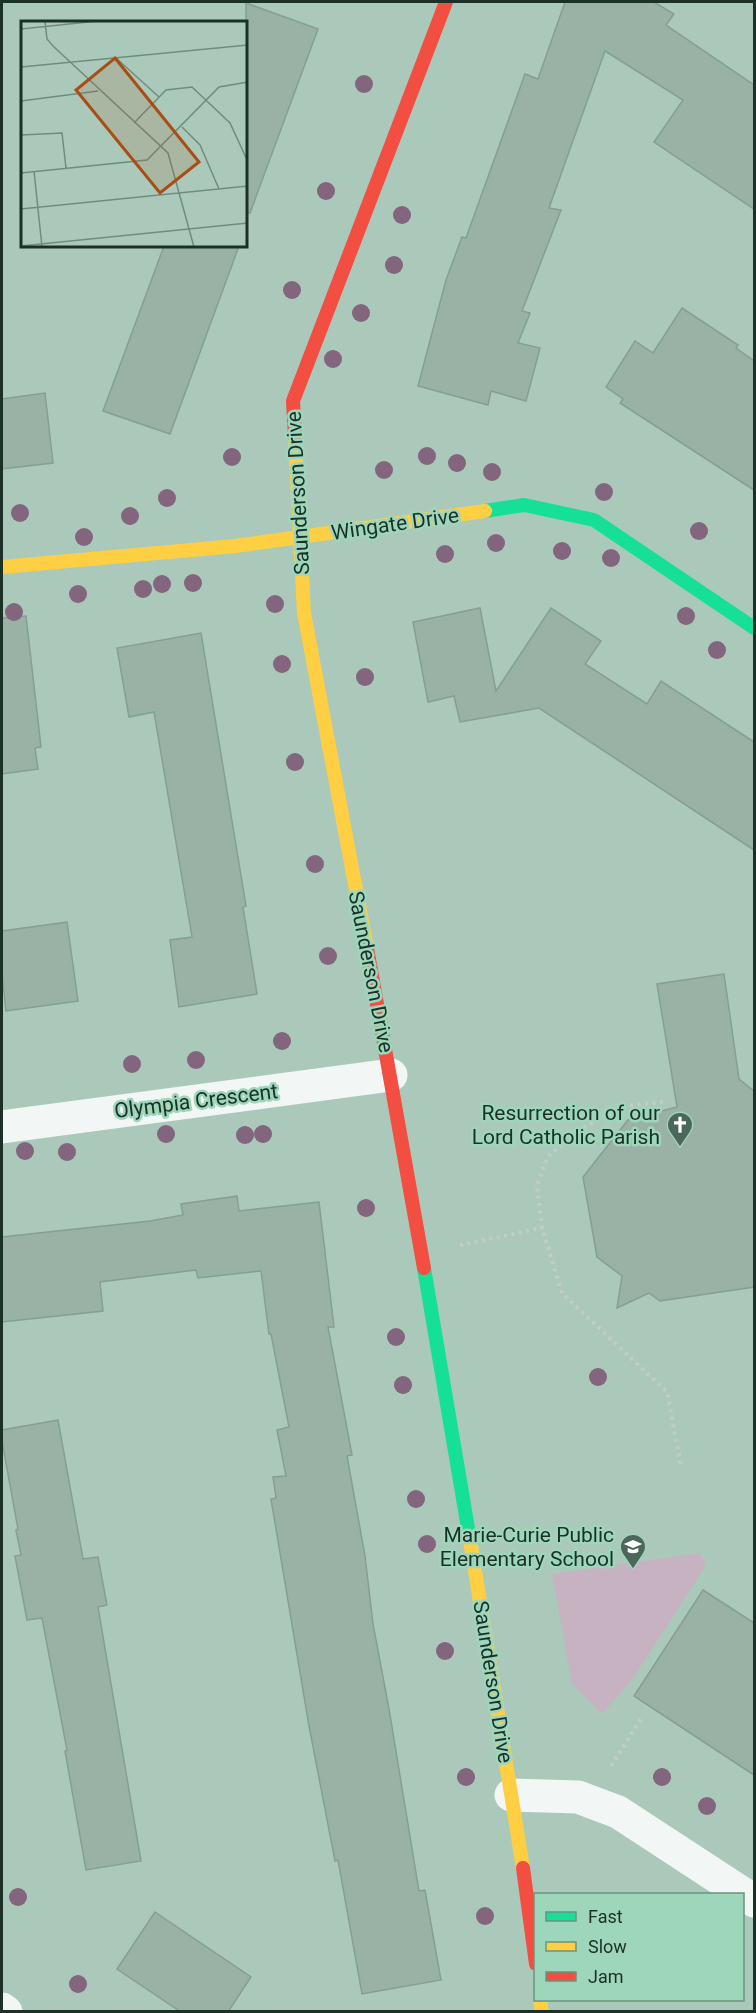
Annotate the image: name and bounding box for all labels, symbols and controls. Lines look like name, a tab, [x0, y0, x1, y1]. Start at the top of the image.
inset map	[21, 21, 248, 248]
street label: Saunderson Drive	[282, 410, 314, 576]
street label: Wingate Drive	[329, 503, 461, 545]
street label: Saunderson Drive	[344, 889, 398, 1055]
street label: Olympia Crescent	[113, 1079, 279, 1123]
place label: Resurrection of our Lord Catholic Parish	[472, 1101, 660, 1149]
church icon: Resurrection of our Lord Catholic Parish	[665, 1110, 695, 1148]
place label: Marie-Curie Public Elementary School	[440, 1523, 614, 1571]
school or university icon: Marie-Curie Public Elementary School	[618, 1532, 648, 1570]
street label: Saunderson Drive	[468, 1599, 518, 1765]
legend	[534, 1893, 744, 2001]
text: Fast	[588, 1906, 623, 1927]
text: Slow	[588, 1936, 627, 1957]
text: Jam	[588, 1966, 624, 1987]

